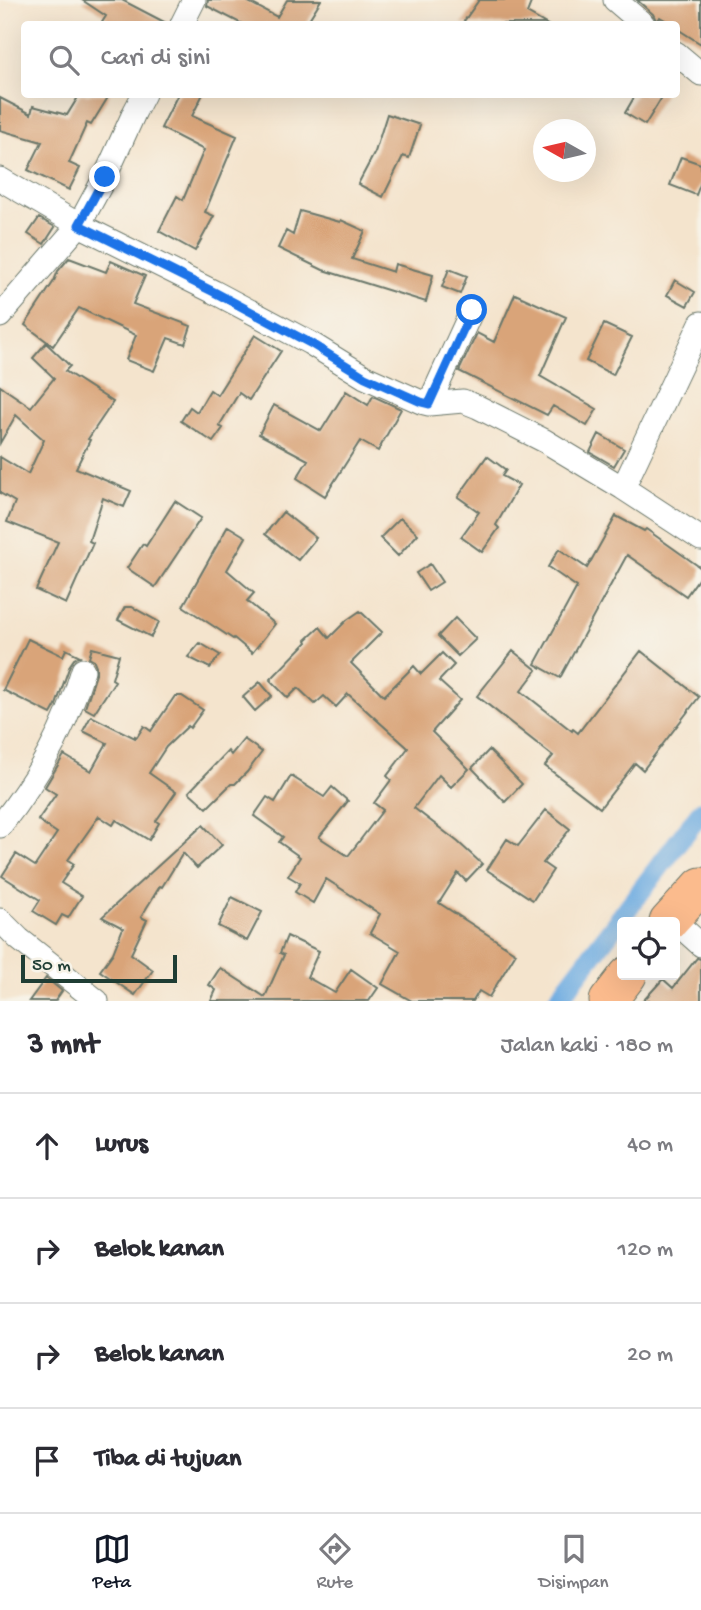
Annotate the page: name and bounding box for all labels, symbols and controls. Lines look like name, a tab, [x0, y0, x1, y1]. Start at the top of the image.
search box	[21, 21, 680, 98]
icon: search	[45, 41, 83, 79]
text: Cari di sini	[101, 44, 211, 75]
north arrow	[533, 119, 596, 182]
route end	[89, 161, 120, 192]
route start	[456, 294, 487, 325]
map controls	[617, 917, 680, 980]
button: locate	[617, 917, 680, 980]
scale bar	[21, 952, 177, 984]
text: 50 m	[32, 955, 71, 978]
text: 3 mnt	[28, 1029, 98, 1064]
text: Jalan kaki · 180 m	[501, 1033, 673, 1060]
icon: ahead	[28, 1127, 66, 1165]
text: Lurus	[95, 1130, 148, 1161]
text: 40 m	[627, 1132, 673, 1159]
icon: right	[28, 1232, 66, 1270]
text: Belok kanan	[95, 1235, 224, 1266]
text: 120 m	[618, 1237, 673, 1264]
icon: right	[28, 1337, 66, 1375]
text: Belok kanan	[95, 1340, 224, 1371]
text: 20 m	[627, 1342, 673, 1369]
icon: arrive	[28, 1442, 66, 1480]
text: Tiba di tujuan	[95, 1445, 241, 1476]
tab: Peta	[92, 1530, 131, 1595]
tab: Rute	[316, 1530, 354, 1595]
tab: Disimpan	[539, 1530, 609, 1595]

